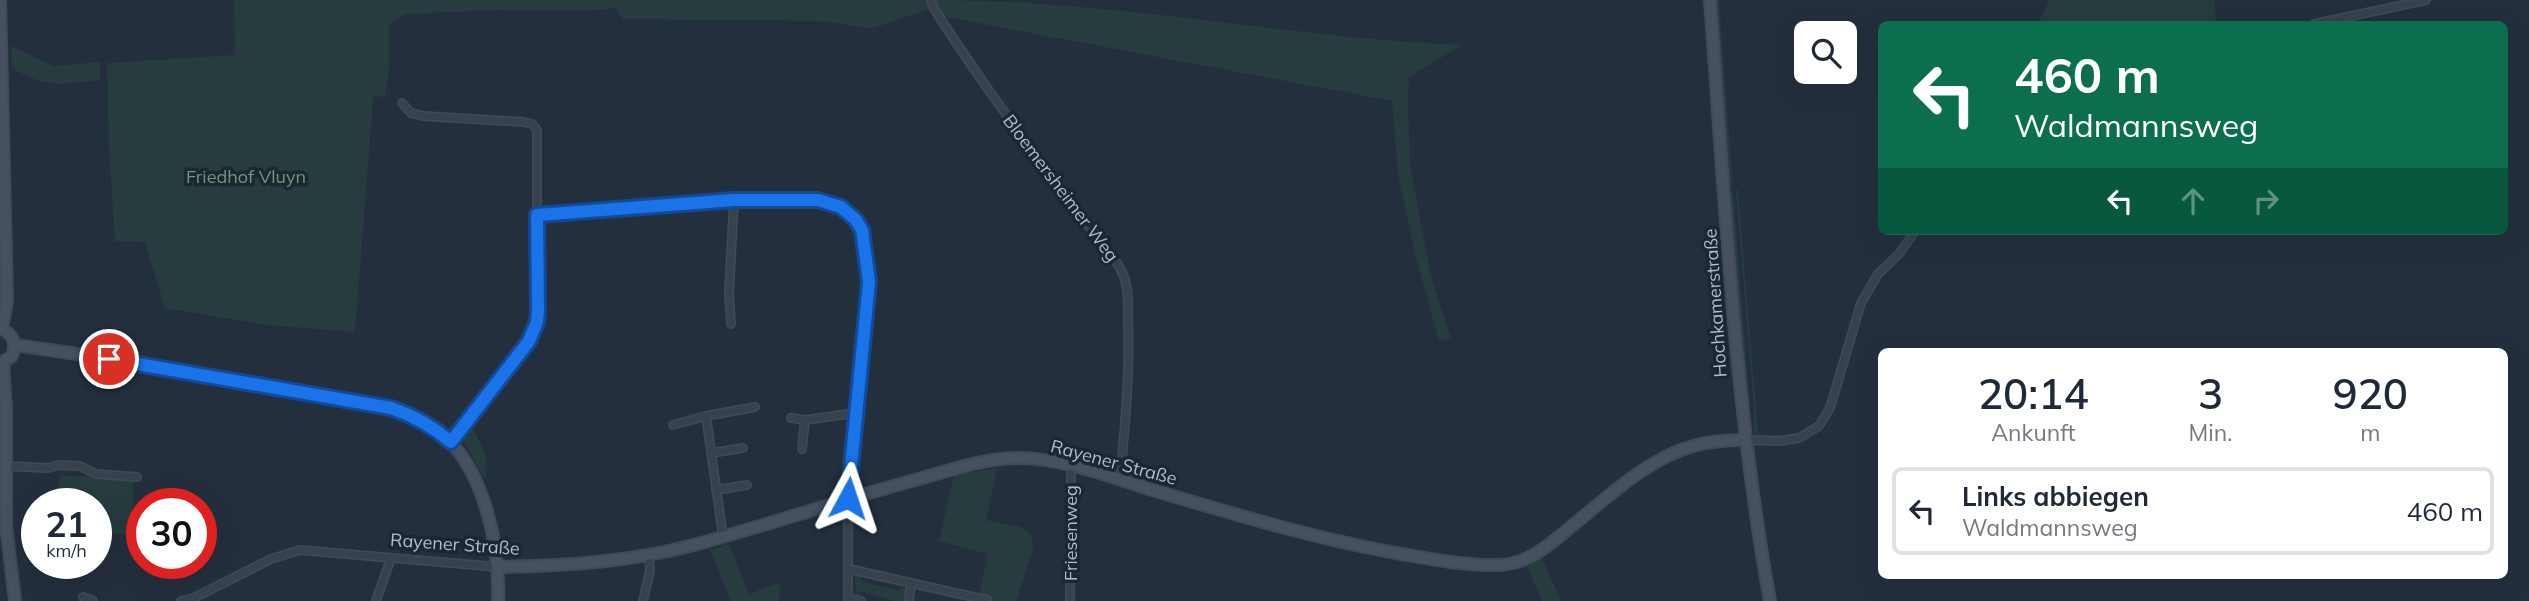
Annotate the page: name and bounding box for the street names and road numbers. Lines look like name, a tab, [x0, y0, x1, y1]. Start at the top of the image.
street label: Bloemersheimer Weg	[998, 110, 1124, 266]
street label: Hochkamerstraße	[1698, 228, 1732, 378]
street label: Rayener Straße	[1048, 434, 1180, 490]
street label: Friesenweg	[1059, 485, 1082, 581]
street label: Rayener Straße	[389, 528, 521, 560]

